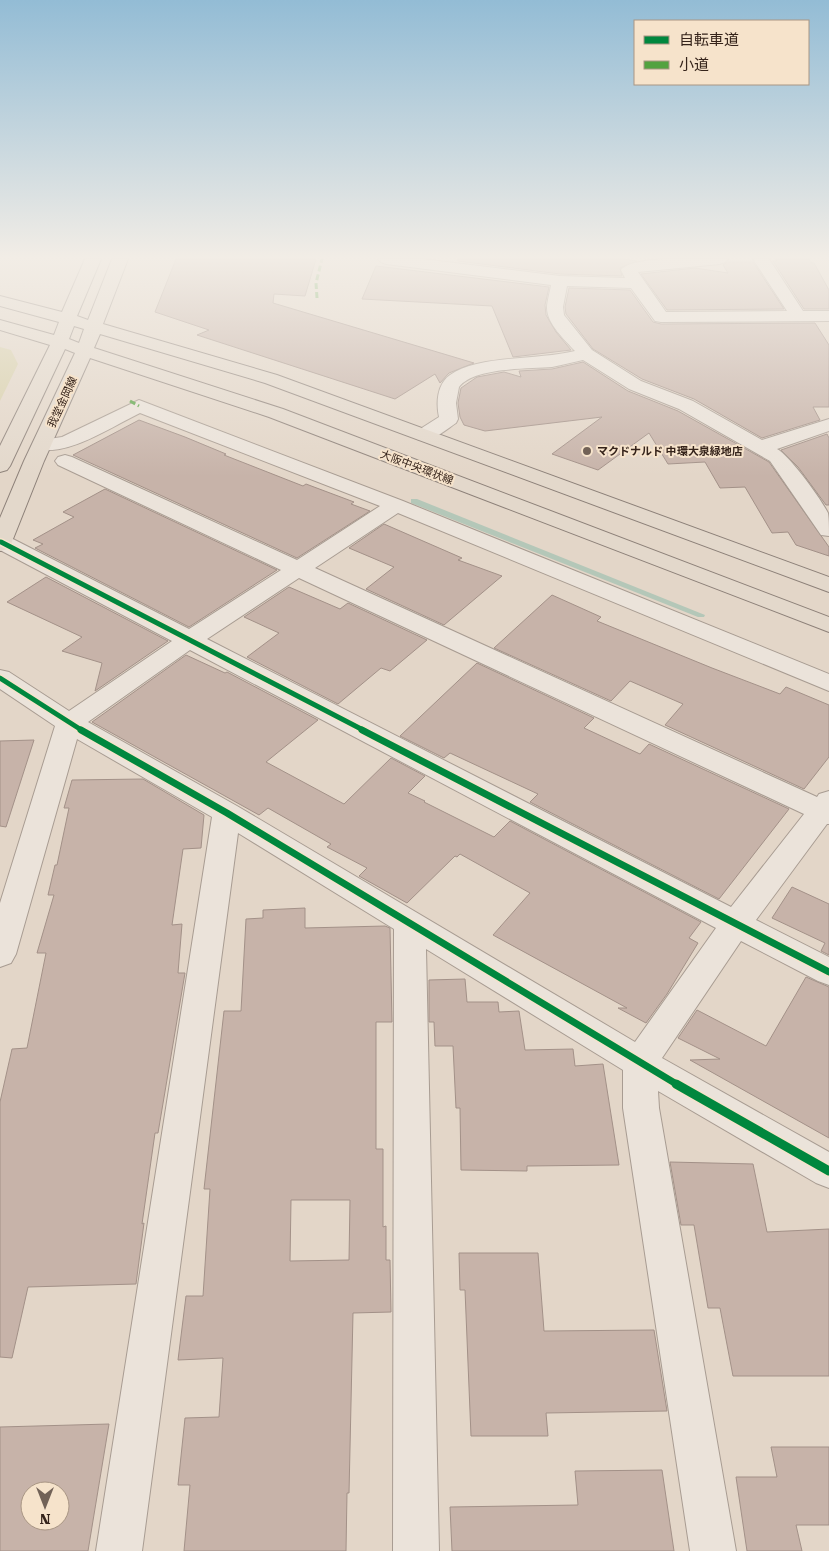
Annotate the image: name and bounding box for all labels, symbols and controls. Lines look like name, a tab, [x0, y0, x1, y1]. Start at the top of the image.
legend	[634, 20, 809, 85]
text: 自転車道	[679, 31, 739, 49]
text: 小道	[679, 56, 709, 74]
street label: 我堂金岡線	[45, 375, 80, 430]
marker: マクドナルド 中環大泉緑地店	[581, 445, 593, 457]
place label: マクドナルド 中環大泉緑地店	[597, 445, 743, 458]
street label: 大阪中央環状線	[379, 448, 455, 487]
north arrow	[20, 1481, 70, 1531]
text: N	[39, 1511, 50, 1527]

